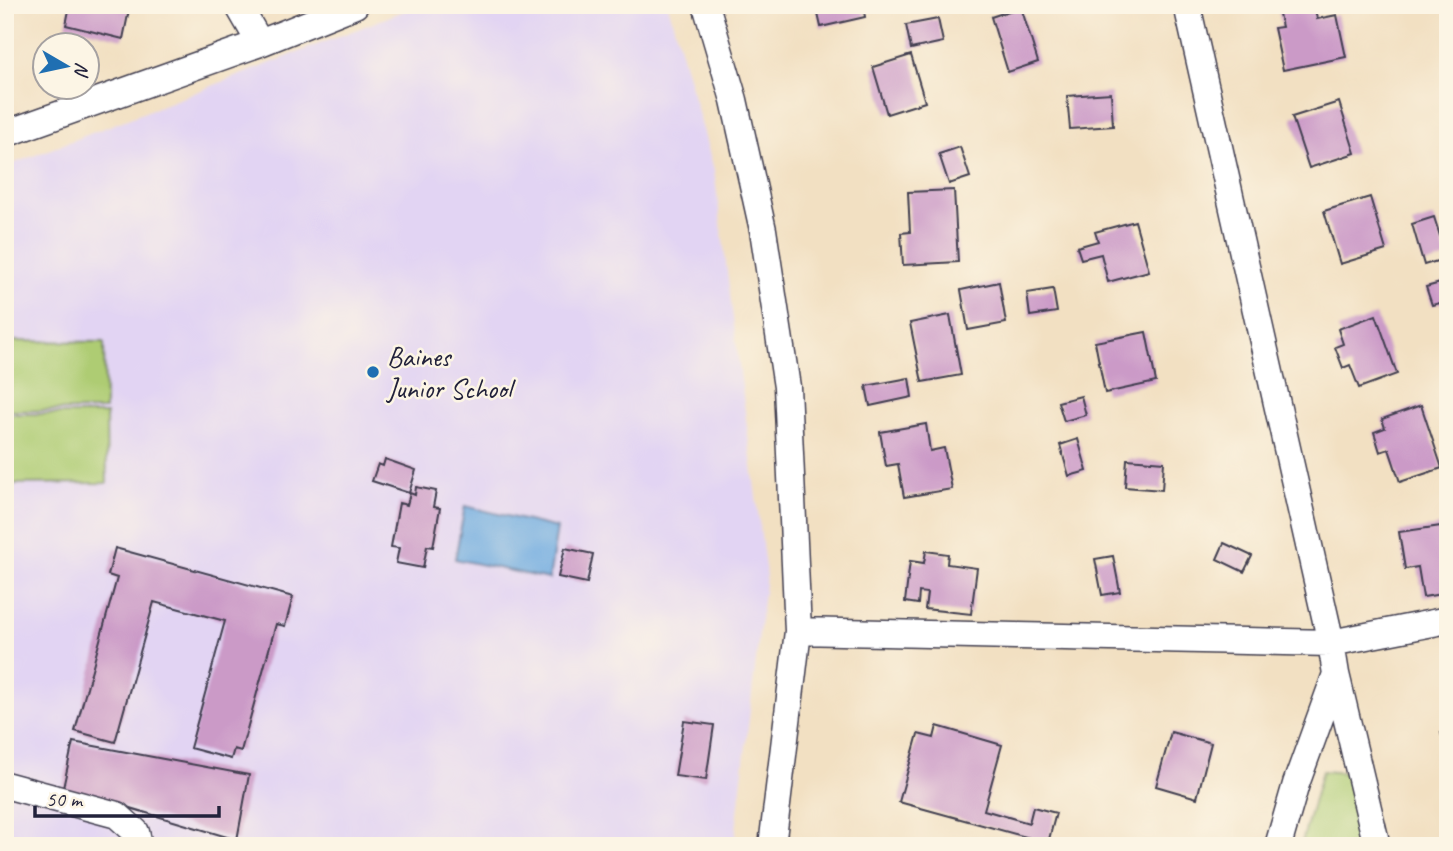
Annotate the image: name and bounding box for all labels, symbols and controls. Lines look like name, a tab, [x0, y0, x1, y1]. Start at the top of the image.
north arrow	[32, 32, 102, 102]
text: N	[69, 61, 95, 79]
place label: Baines Junior School	[385, 339, 517, 406]
marker: Baines Junior School	[365, 364, 381, 380]
scale bar	[35, 774, 219, 818]
text: 50 m	[46, 786, 84, 812]

